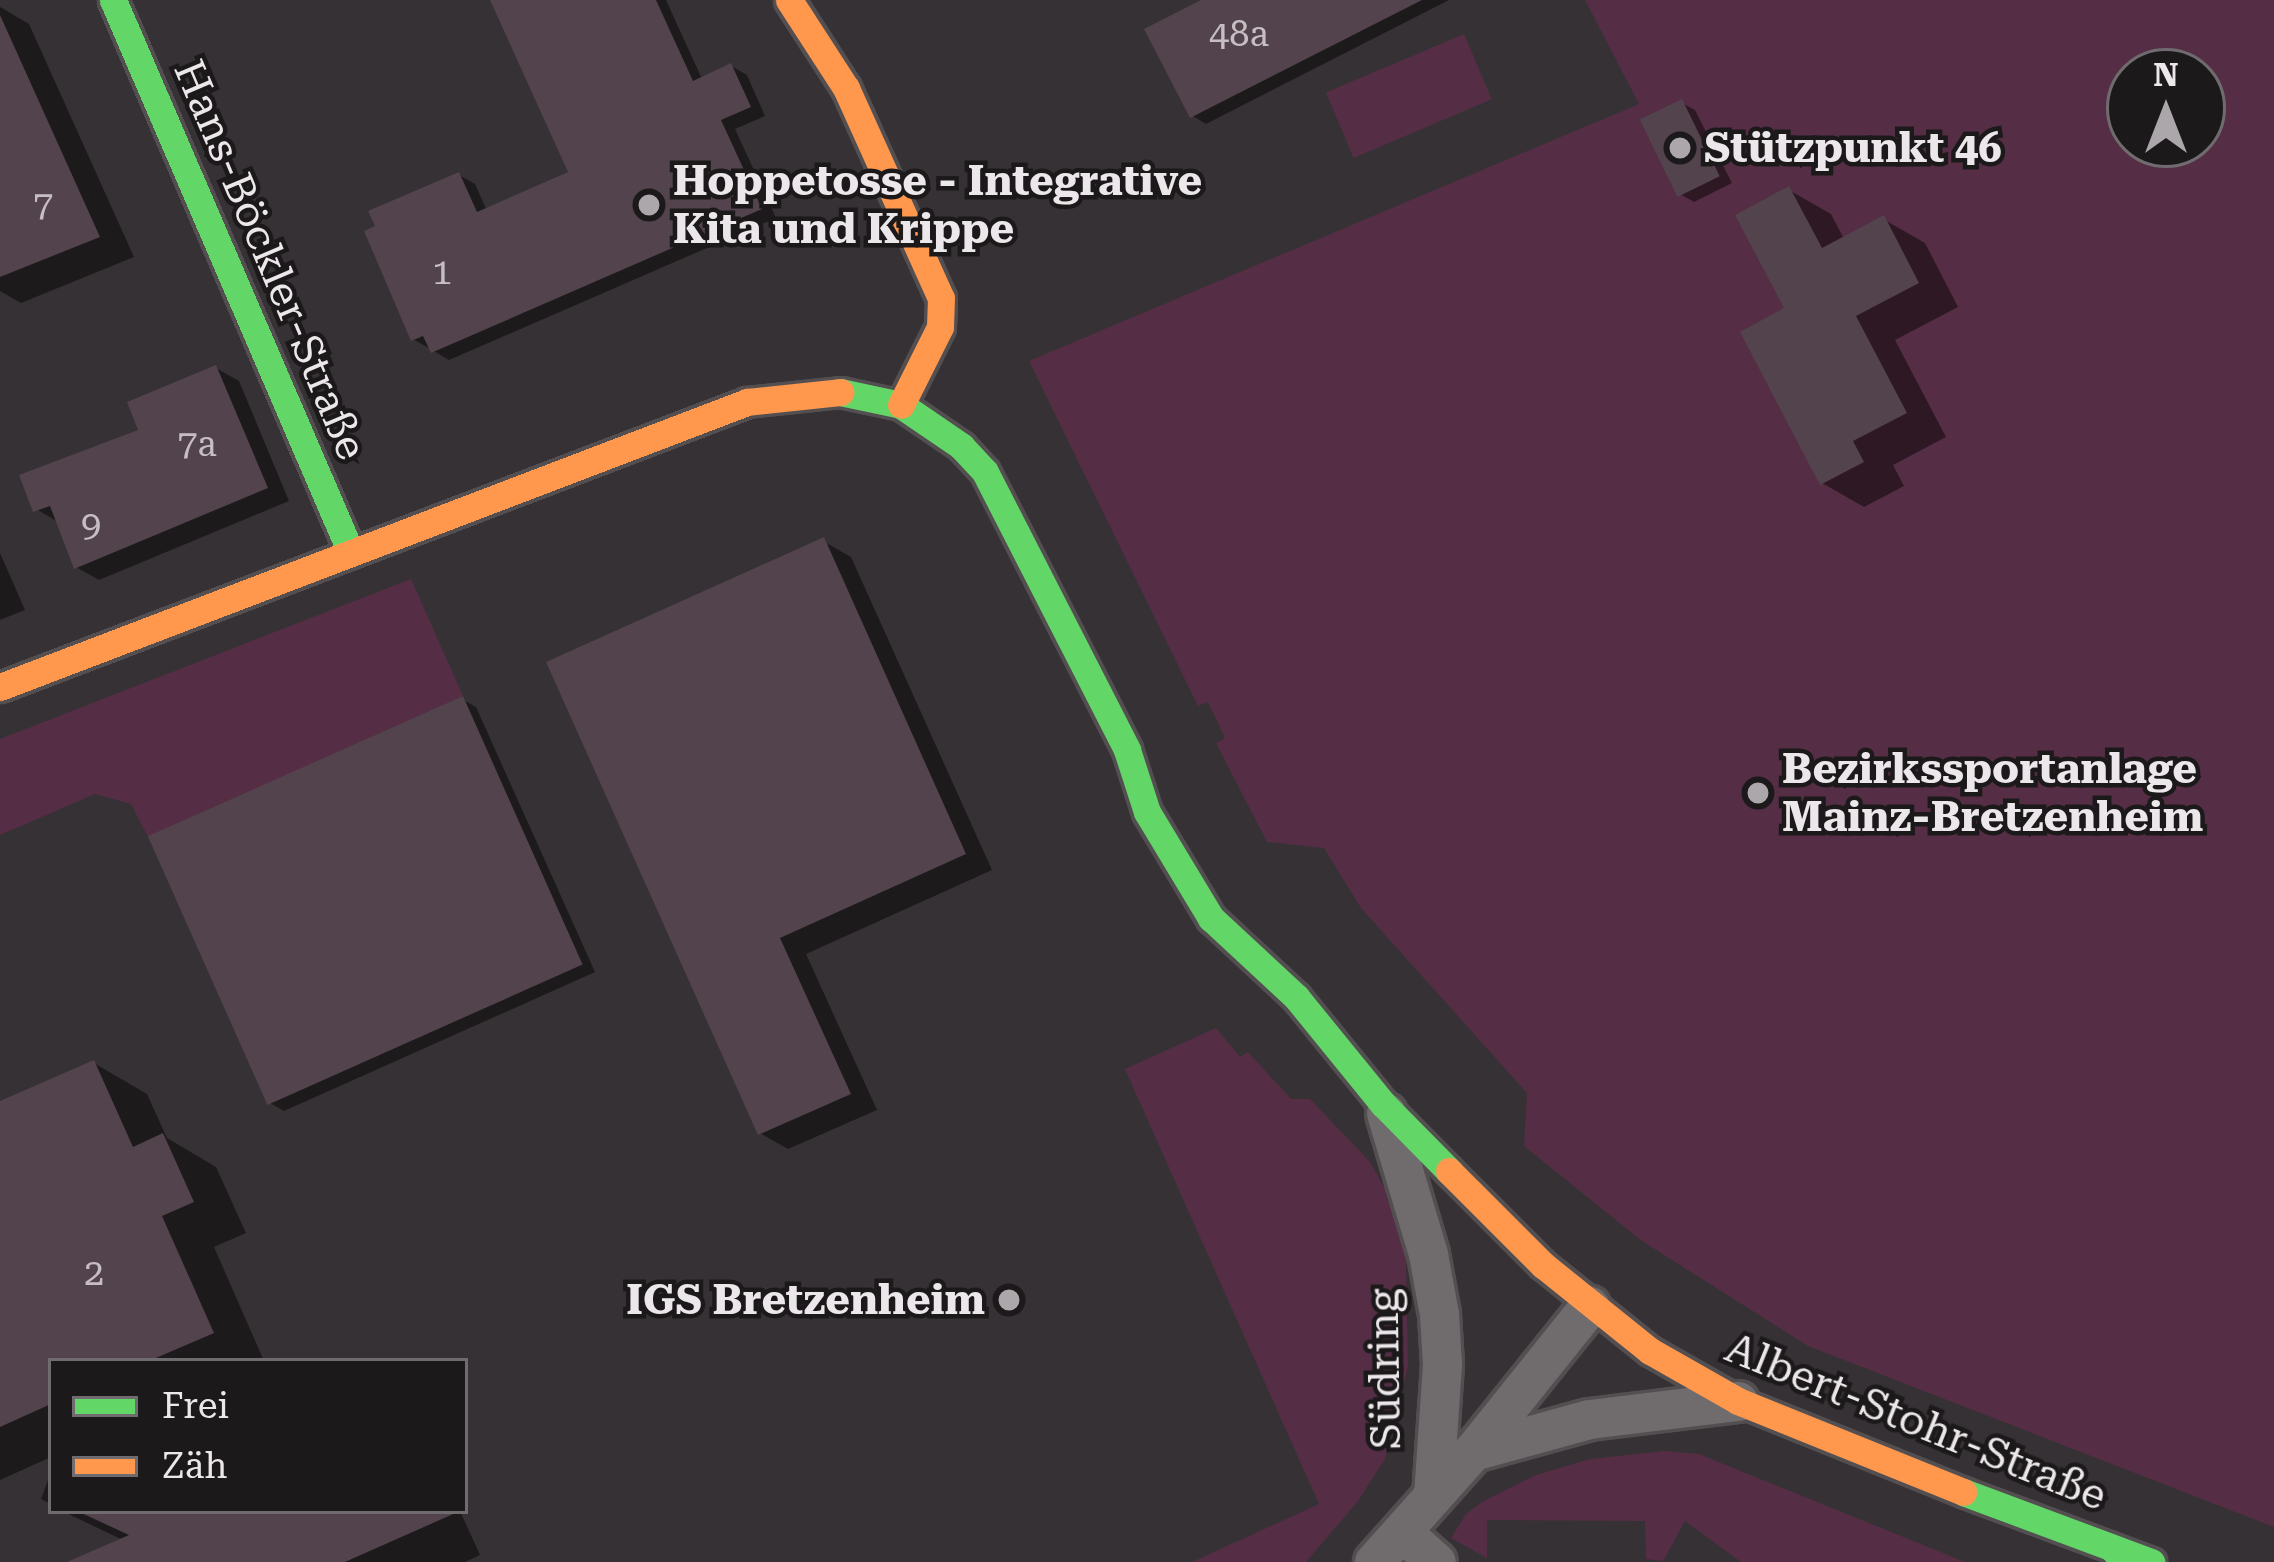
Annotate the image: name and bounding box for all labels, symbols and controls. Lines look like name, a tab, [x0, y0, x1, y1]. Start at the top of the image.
house number: 48a	[1209, 13, 1269, 57]
north arrow	[2106, 48, 2226, 168]
street label: Hans-Böckler-Straße	[163, 53, 377, 467]
text: N	[2153, 55, 2179, 94]
place label: Stützpunkt 46	[1704, 123, 2002, 173]
marker: Stützpunkt 46	[1667, 135, 1693, 161]
place label: Hoppetosse - Integrative Kita und Krippe	[673, 156, 1202, 255]
house number: 7	[33, 184, 53, 228]
marker: Hoppetosse - Integrative Kita und Krippe	[636, 192, 662, 218]
house number: 1	[432, 251, 452, 295]
house number: 7a	[177, 423, 217, 467]
house number: 9	[81, 504, 101, 548]
place label: Bezirkssportanlage Mainz-Bretzenheim	[1782, 744, 2203, 842]
marker: Bezirkssportanlage Mainz-Bretzenheim	[1745, 780, 1771, 806]
house number: 2	[84, 1252, 104, 1296]
place label: IGS Bretzenheim	[626, 1275, 985, 1325]
marker: IGS Bretzenheim	[996, 1287, 1022, 1313]
street label: Südring	[1358, 1288, 1412, 1450]
street label: Albert-Stohr-Straße	[1718, 1323, 2114, 1521]
legend	[48, 1358, 468, 1514]
text: Frei	[162, 1385, 229, 1427]
text: Zäh	[162, 1445, 228, 1487]

